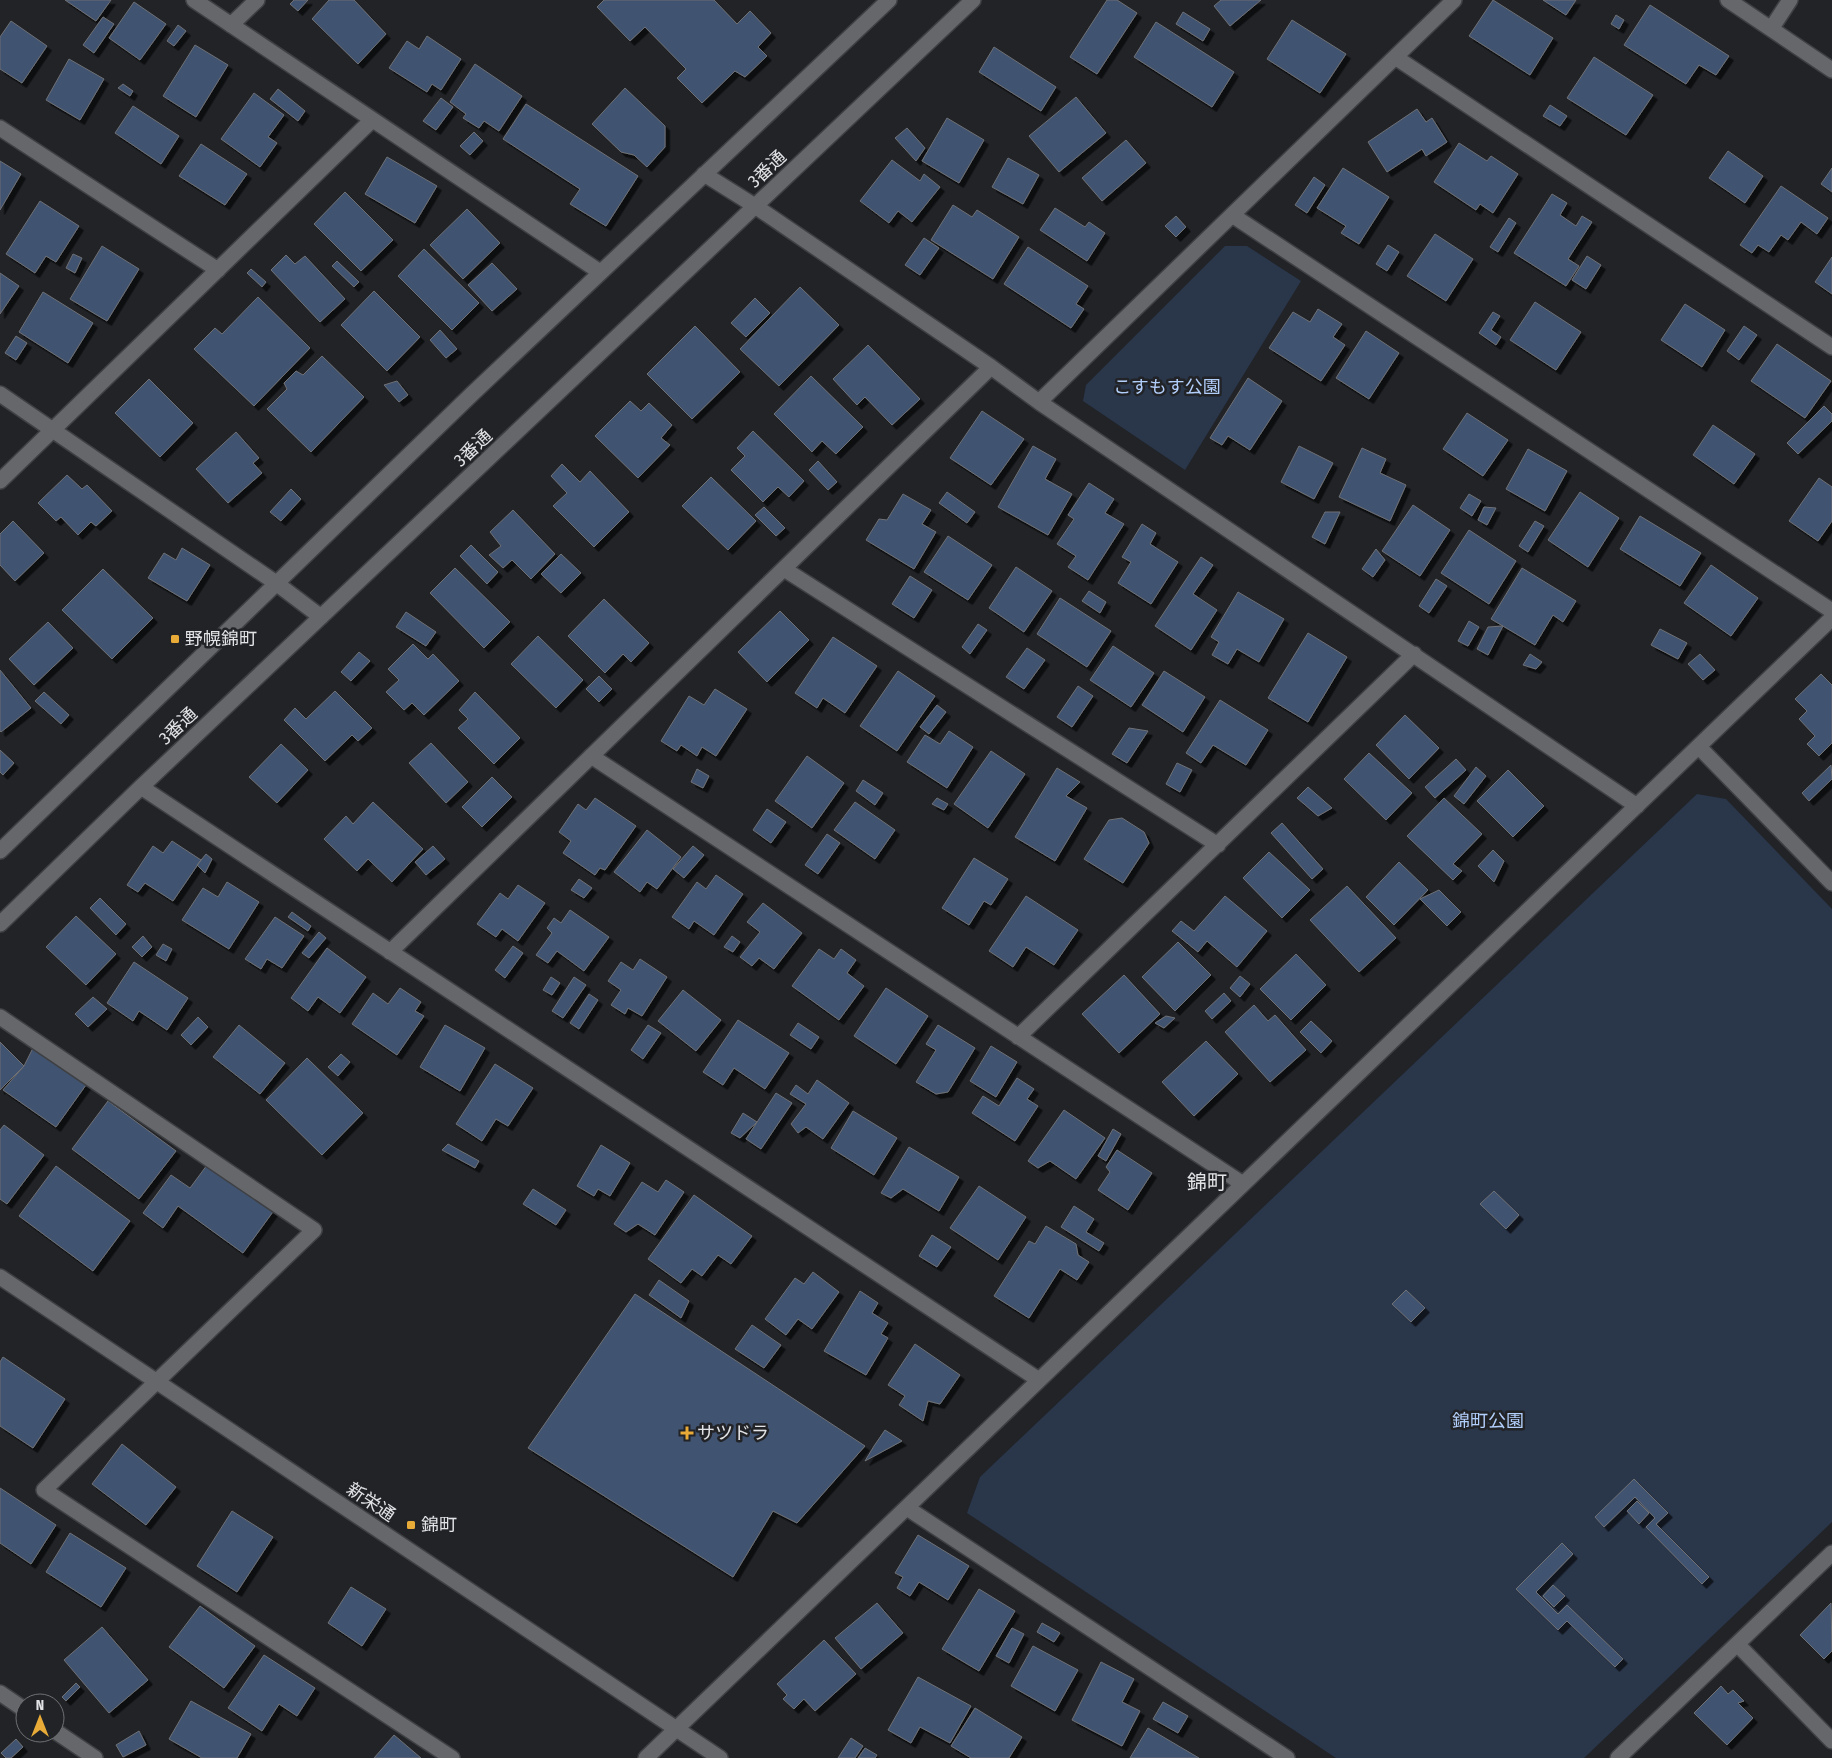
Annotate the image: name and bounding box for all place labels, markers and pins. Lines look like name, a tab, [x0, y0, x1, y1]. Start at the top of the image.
place label: 野幌錦町	[185, 628, 257, 650]
marker: 野幌錦町	[169, 633, 181, 645]
place label: サツドラ	[697, 1422, 769, 1444]
marker: サツドラ	[681, 1427, 693, 1439]
place label: 錦町	[421, 1514, 457, 1536]
marker: 錦町	[405, 1519, 417, 1531]

